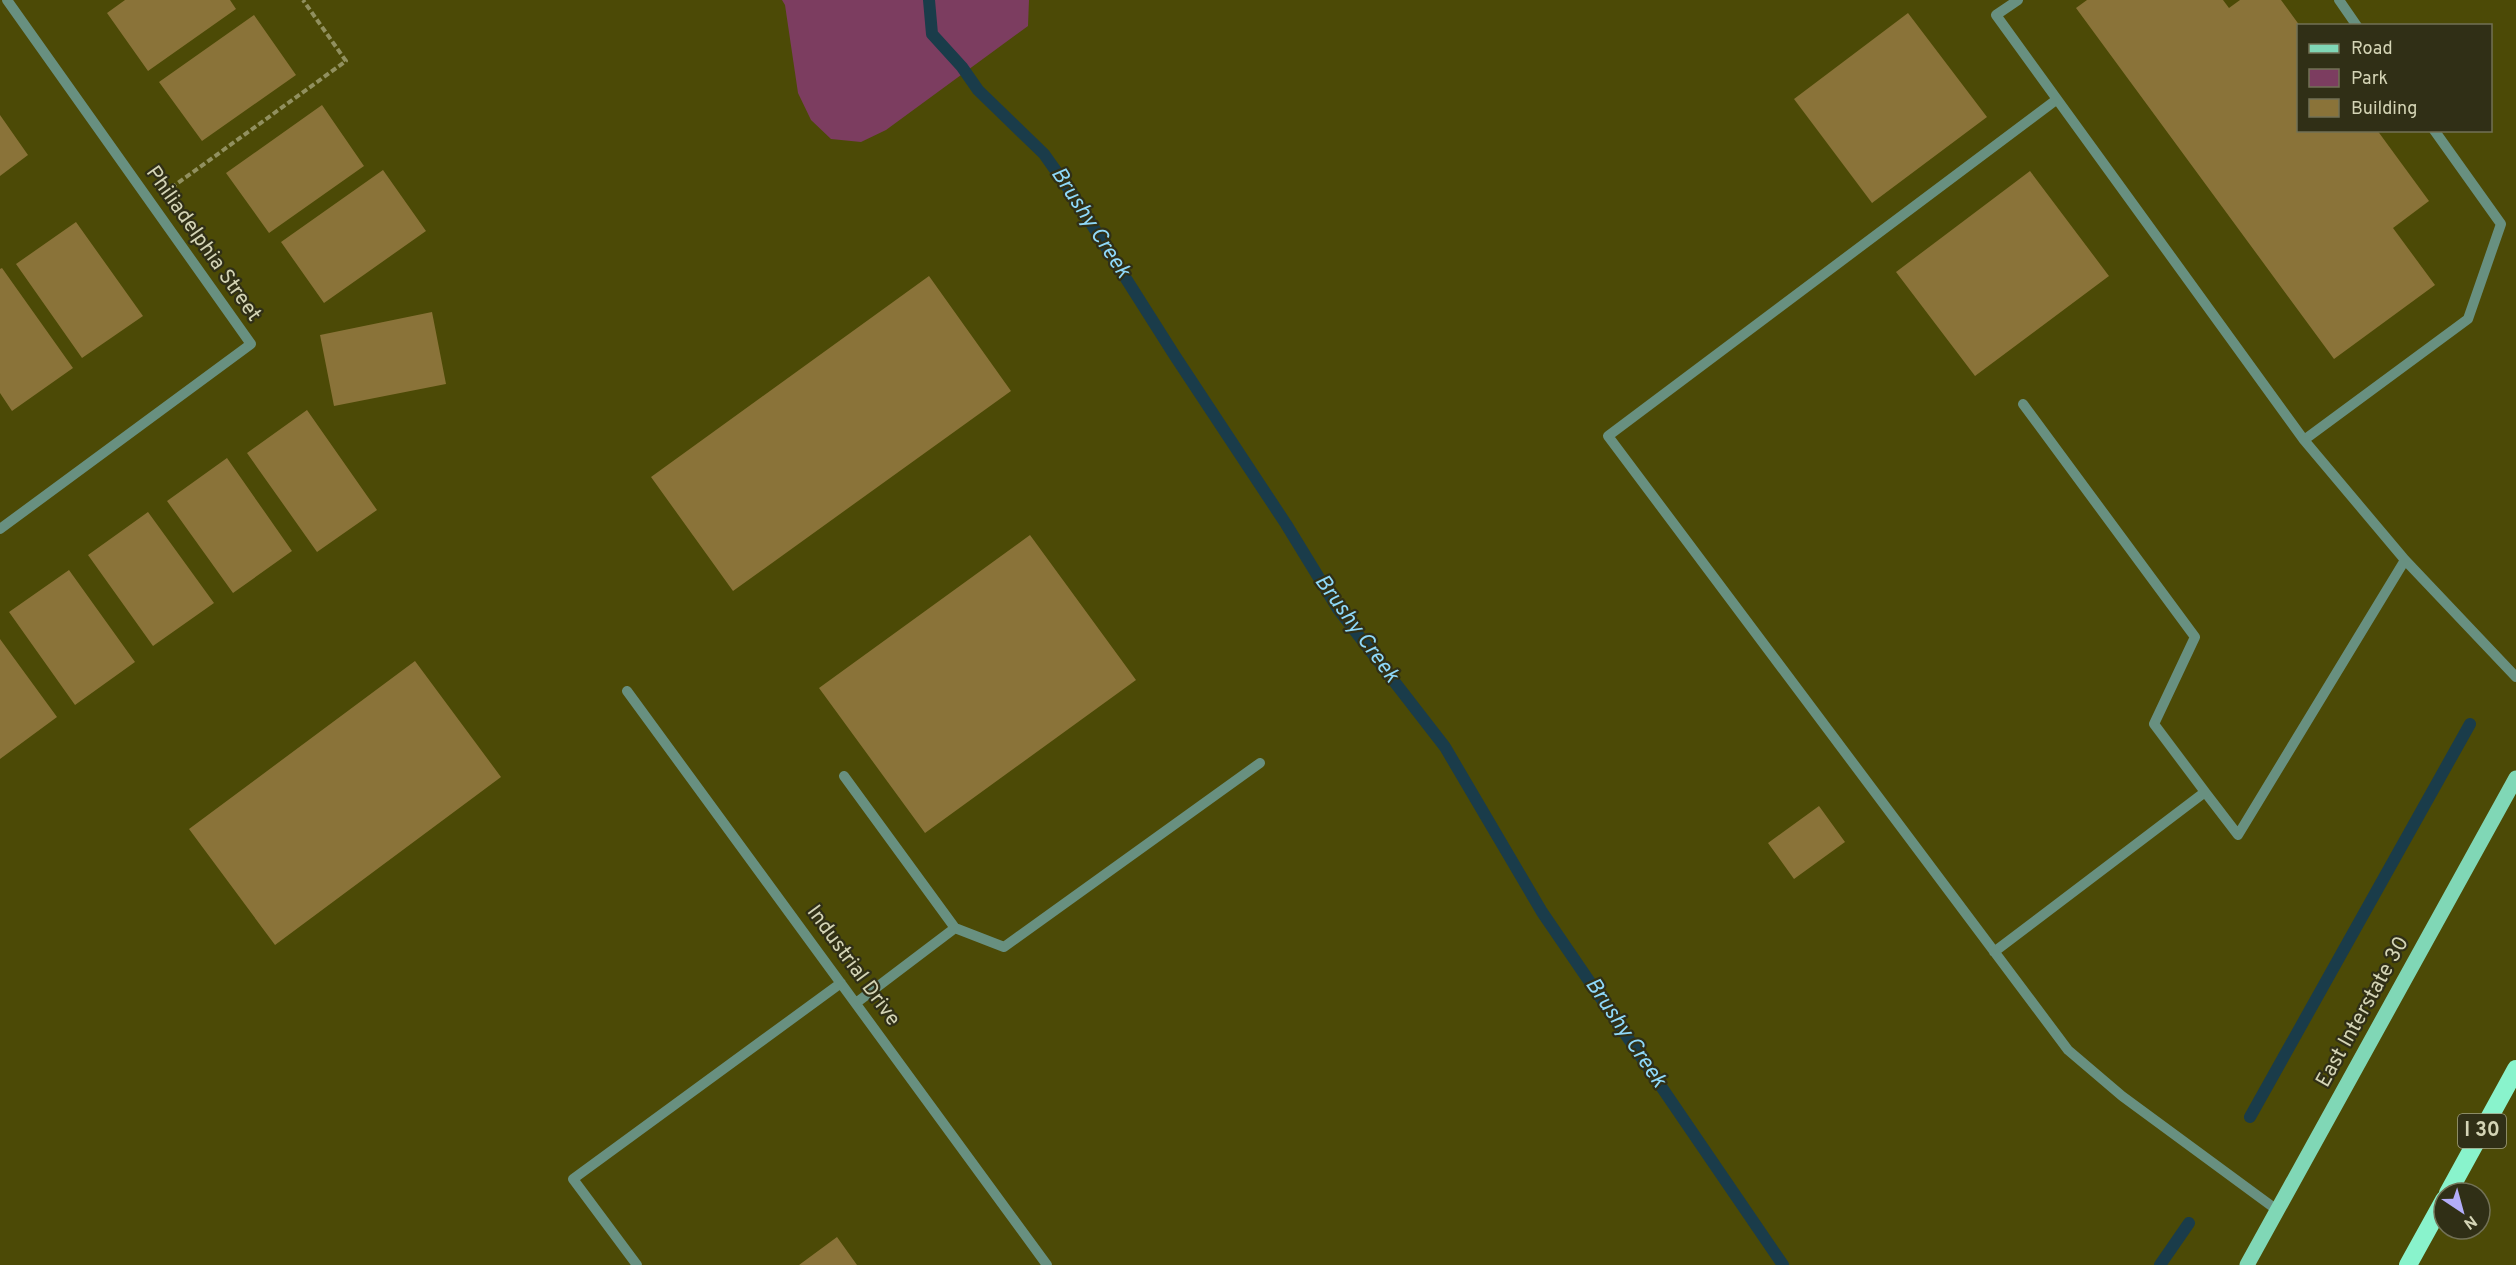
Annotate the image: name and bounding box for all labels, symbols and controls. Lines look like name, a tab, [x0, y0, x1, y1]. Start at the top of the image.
legend	[2297, 24, 2492, 132]
text: Road	[2351, 38, 2393, 61]
text: Park	[2351, 68, 2388, 91]
text: Building	[2351, 98, 2417, 121]
street label: Philiadelphia Street	[139, 161, 267, 327]
water label: Brushy Creek	[1044, 162, 1136, 284]
water label: Brushy Creek	[1308, 570, 1405, 689]
street label: Industrial Drive	[800, 900, 906, 1032]
street label: East Interstate 30	[2310, 932, 2416, 1092]
water label: Brushy Creek	[1578, 973, 1672, 1094]
road number: I 30	[2458, 1114, 2506, 1148]
north arrow	[2432, 1181, 2492, 1241]
text: N	[2459, 1210, 2480, 1233]

